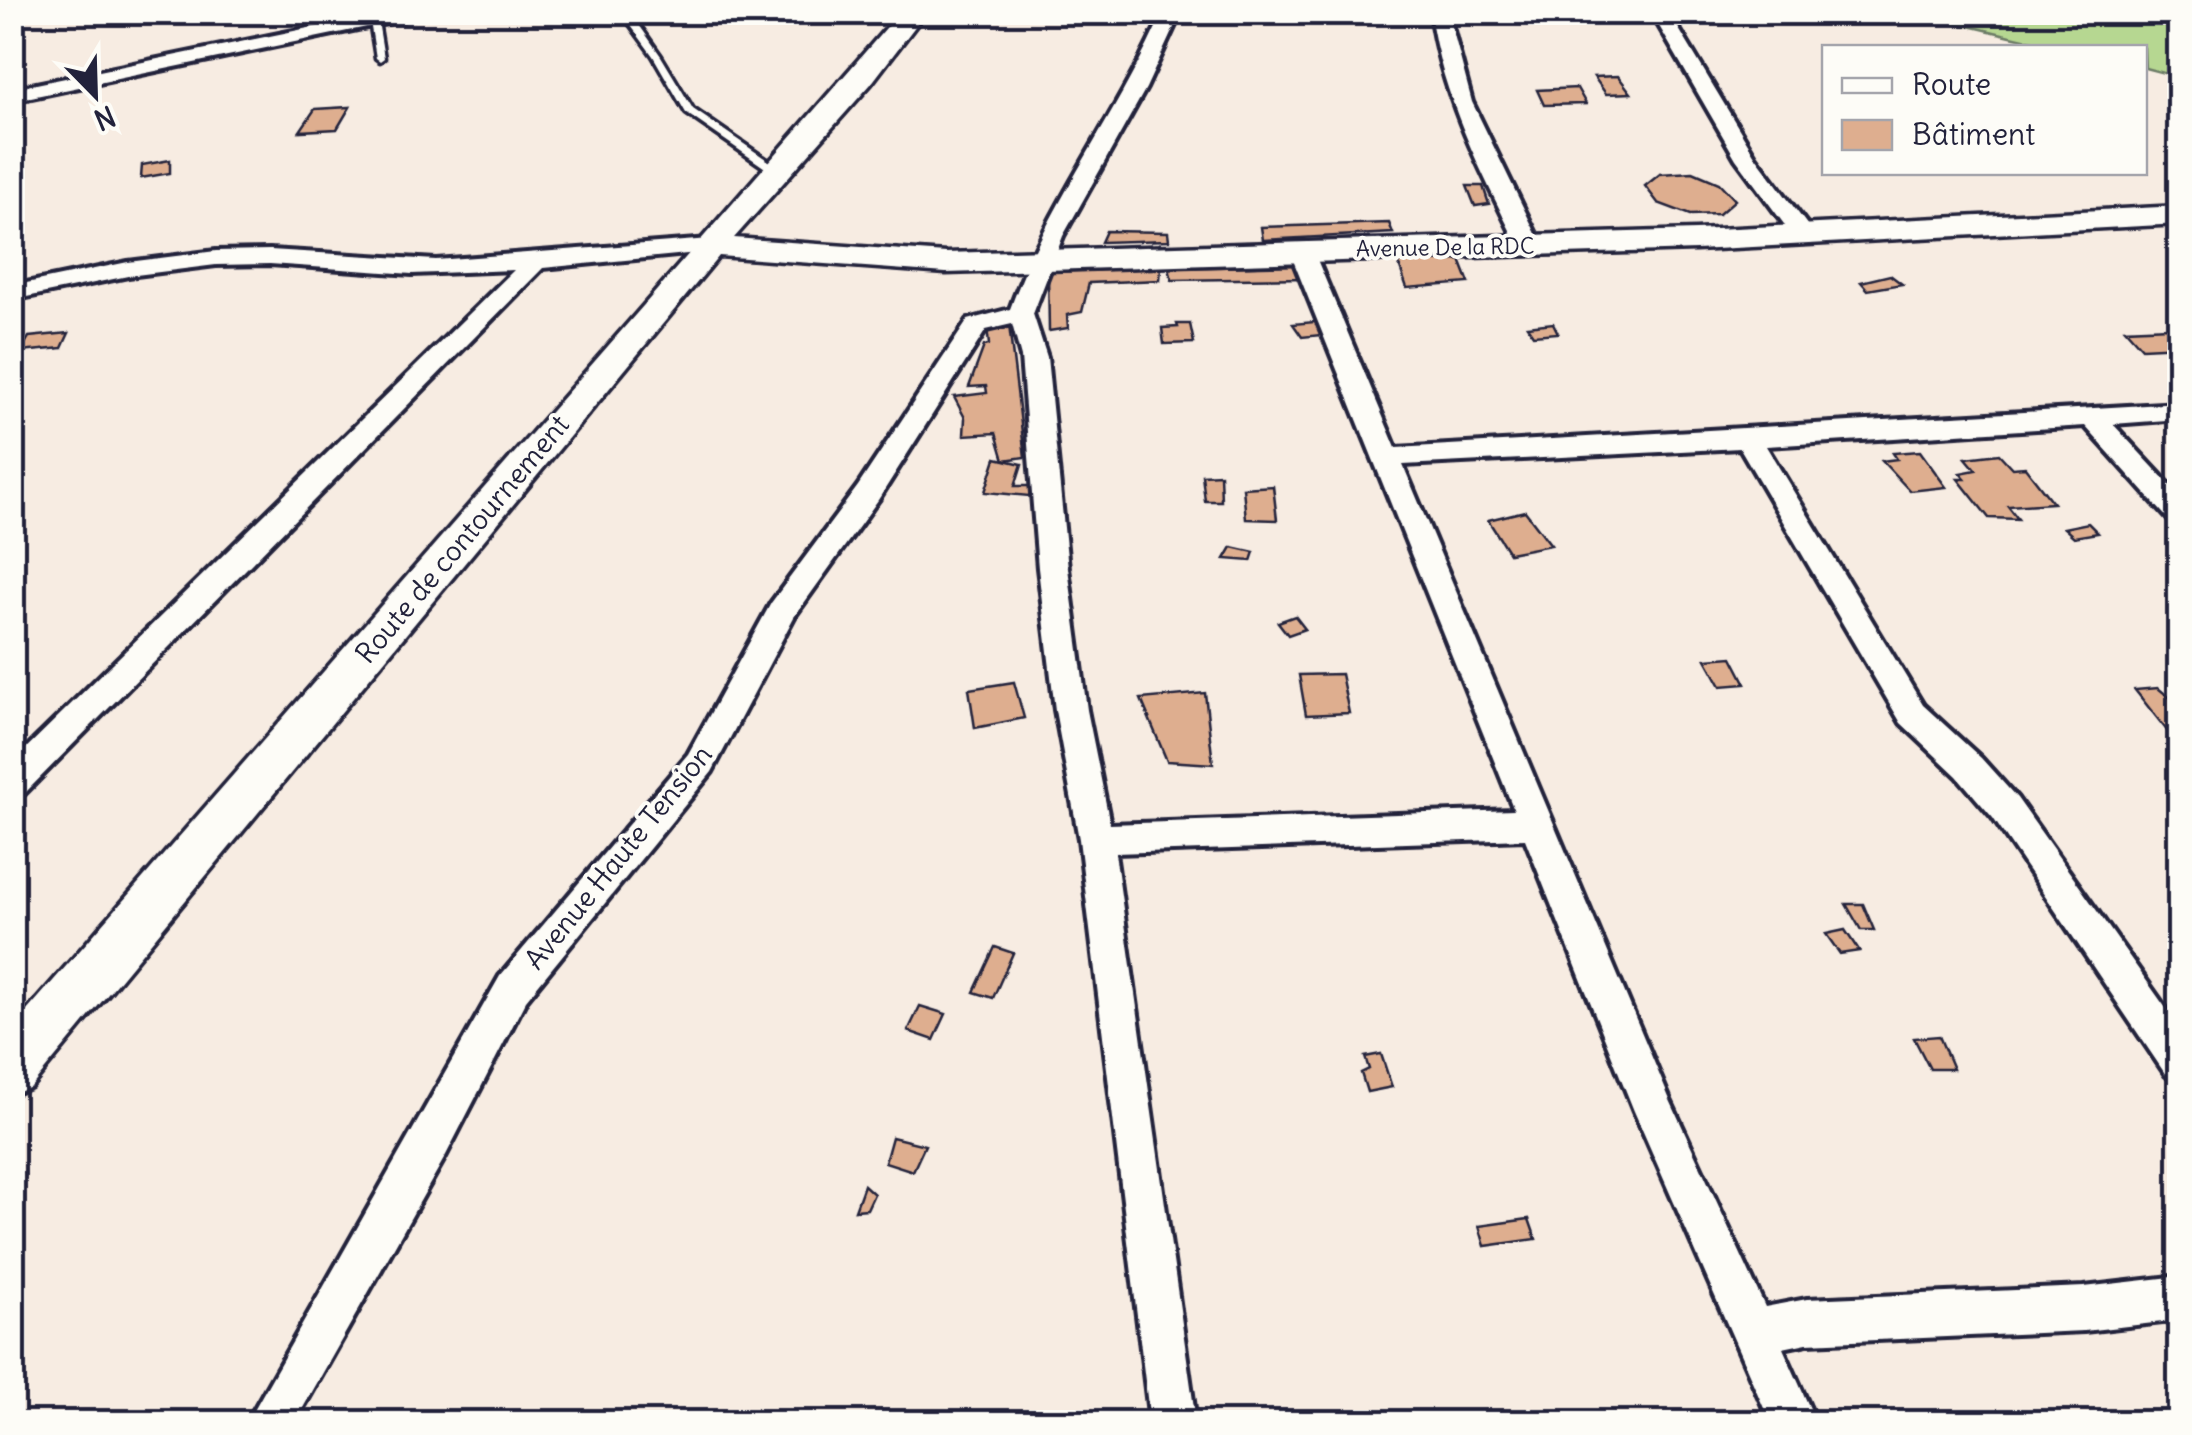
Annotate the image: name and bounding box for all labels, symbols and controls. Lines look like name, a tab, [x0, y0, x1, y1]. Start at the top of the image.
north arrow	[45, 45, 145, 145]
legend	[1822, 45, 2147, 175]
text: Route	[1912, 65, 1991, 103]
text: N	[89, 98, 121, 138]
text: Bâtiment	[1912, 115, 2035, 153]
street label: Avenue De la RDC	[1356, 231, 1534, 263]
street label: Route de contournement	[347, 407, 577, 671]
street label: Avenue Haute Tension	[516, 737, 720, 977]

